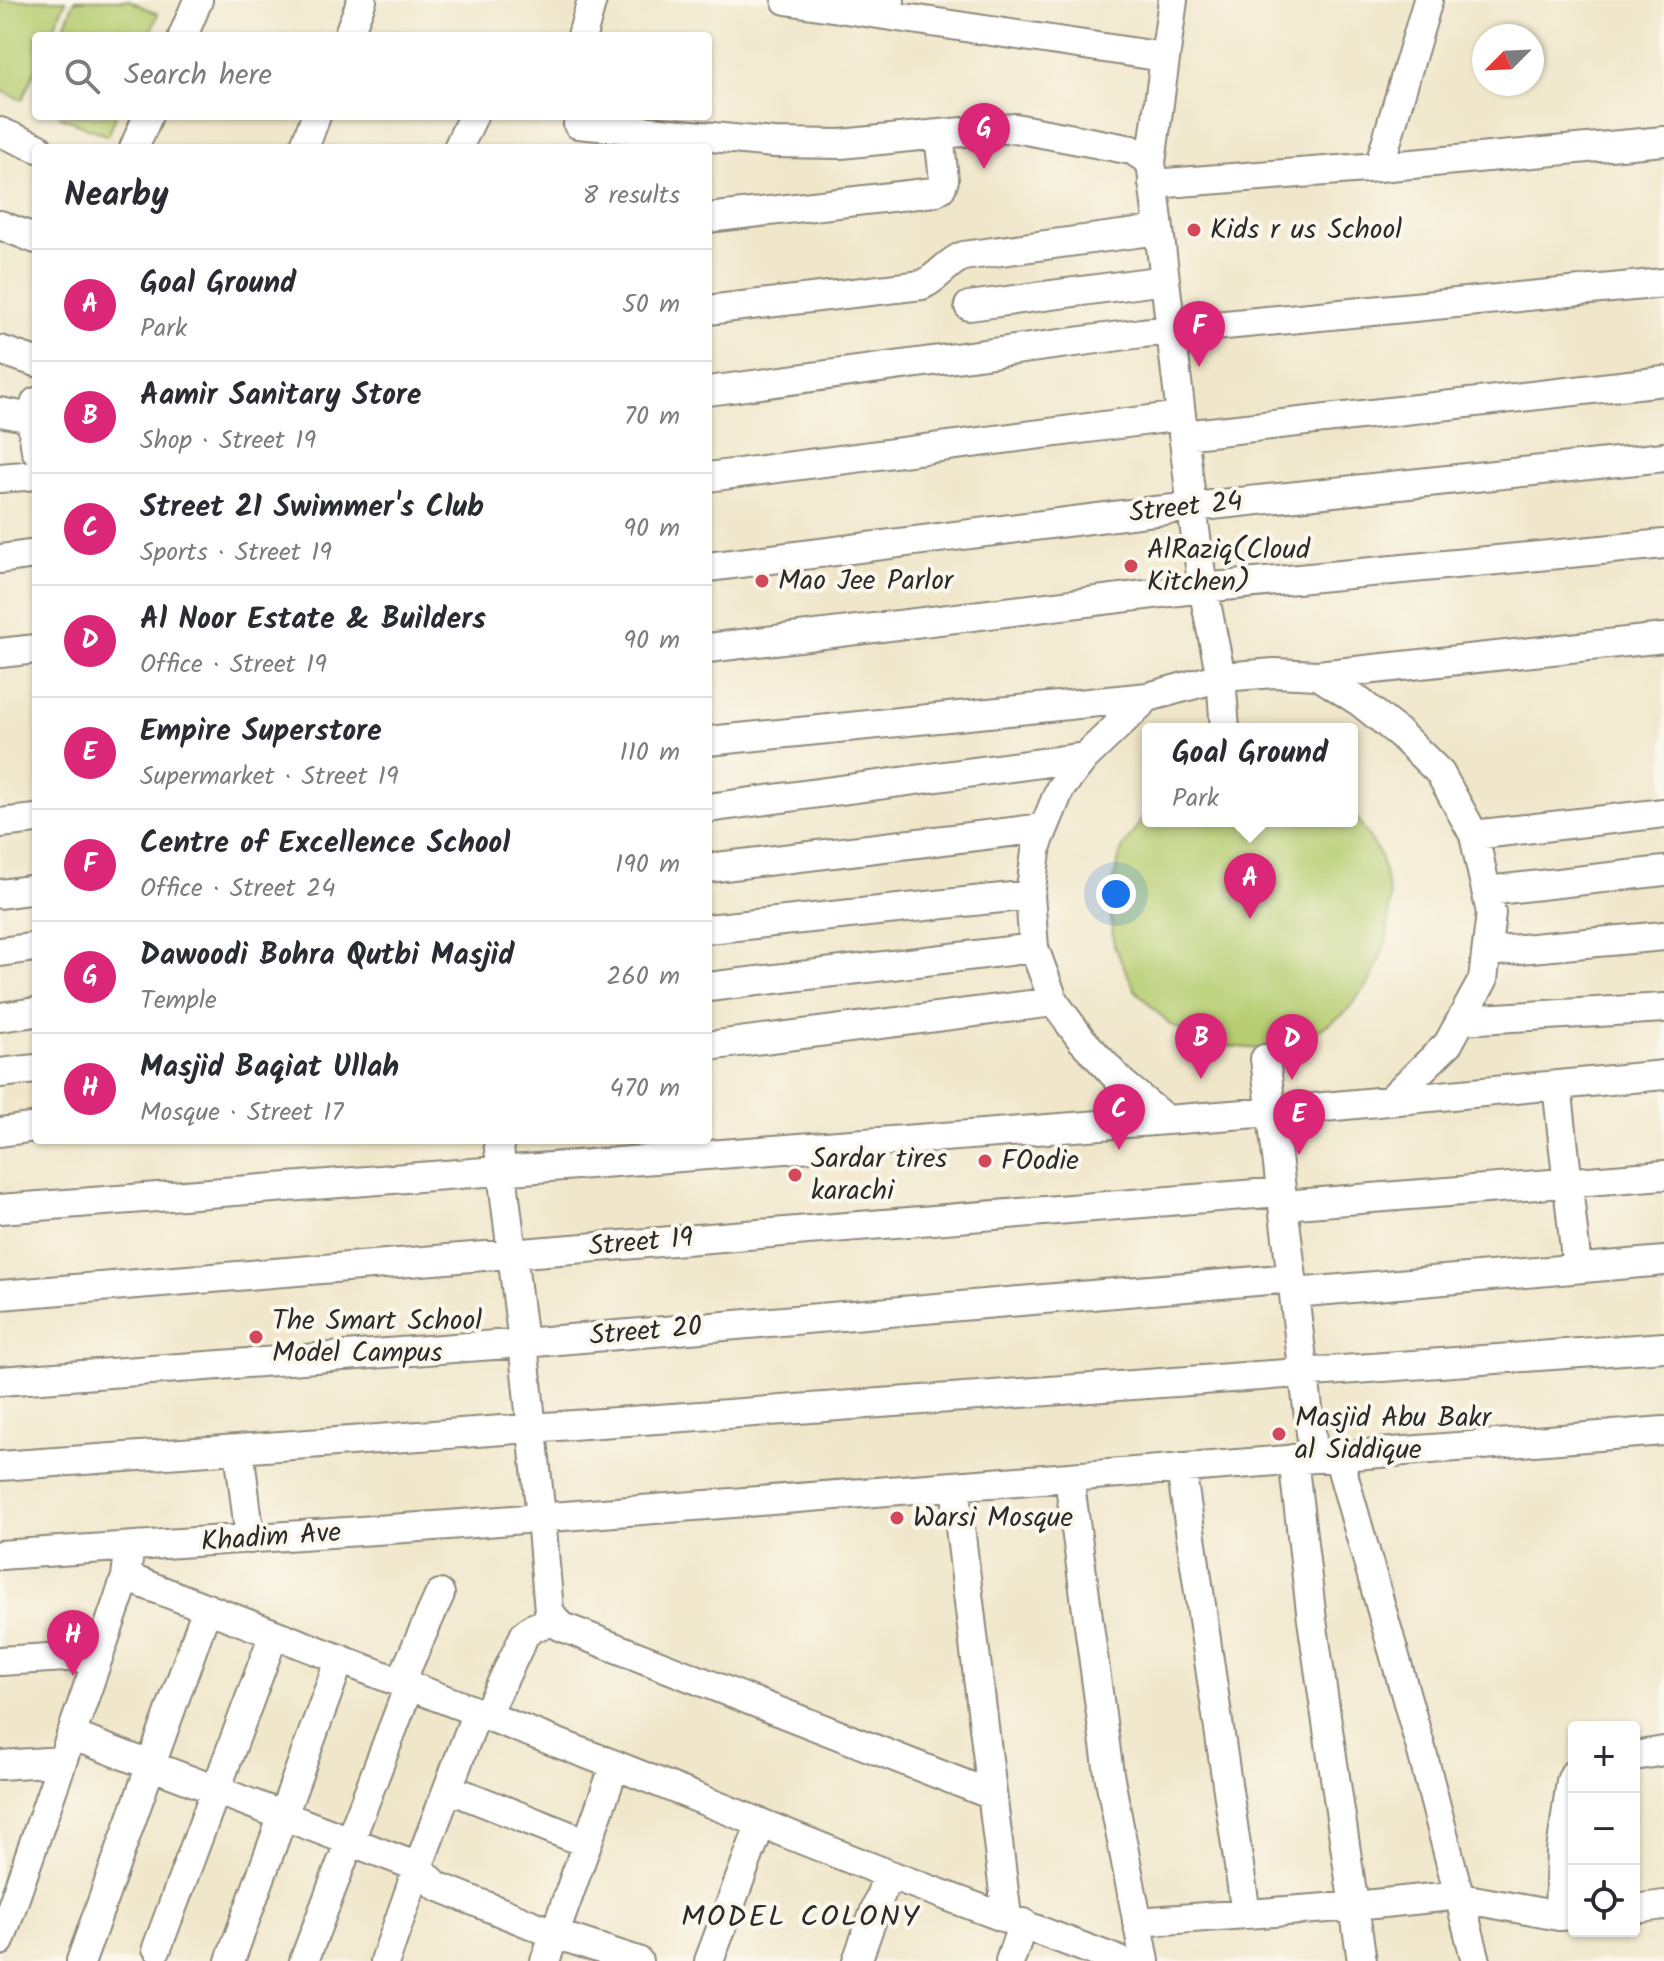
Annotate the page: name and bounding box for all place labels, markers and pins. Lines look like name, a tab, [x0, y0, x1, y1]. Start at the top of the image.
pin: G	[958, 103, 1010, 169]
place label: Kids r us School	[1210, 208, 1402, 253]
marker: Kids r us School	[1185, 221, 1203, 239]
pin: F	[1173, 301, 1225, 367]
place label: AlRaziq(Cloud Kitchen)	[1147, 528, 1311, 605]
marker: AlRaziq(Cloud Kitchen)	[1122, 557, 1140, 575]
place label: Mao Jee Parlor	[778, 559, 955, 604]
marker: Mao Jee Parlor	[753, 572, 771, 590]
pin: A	[1224, 853, 1276, 919]
pin: B	[1175, 1013, 1227, 1079]
pin: D	[1266, 1014, 1318, 1080]
pin: C	[1093, 1084, 1145, 1150]
pin: E	[1273, 1089, 1325, 1155]
place label: Sardar tires karachi	[811, 1137, 947, 1214]
place label: FOodie	[1001, 1139, 1079, 1184]
marker: FOodie	[976, 1152, 994, 1170]
marker: Sardar tires karachi	[786, 1166, 804, 1184]
place label: The Smart School Model Campus	[272, 1299, 482, 1376]
marker: The Smart School Model Campus	[247, 1328, 265, 1346]
place label: Masjid Abu Bakr al Siddique	[1295, 1396, 1493, 1473]
marker: Masjid Abu Bakr al Siddique	[1270, 1425, 1288, 1443]
place label: Warsi Mosque	[913, 1496, 1074, 1541]
marker: Warsi Mosque	[888, 1509, 906, 1527]
pin: H	[47, 1610, 99, 1676]

